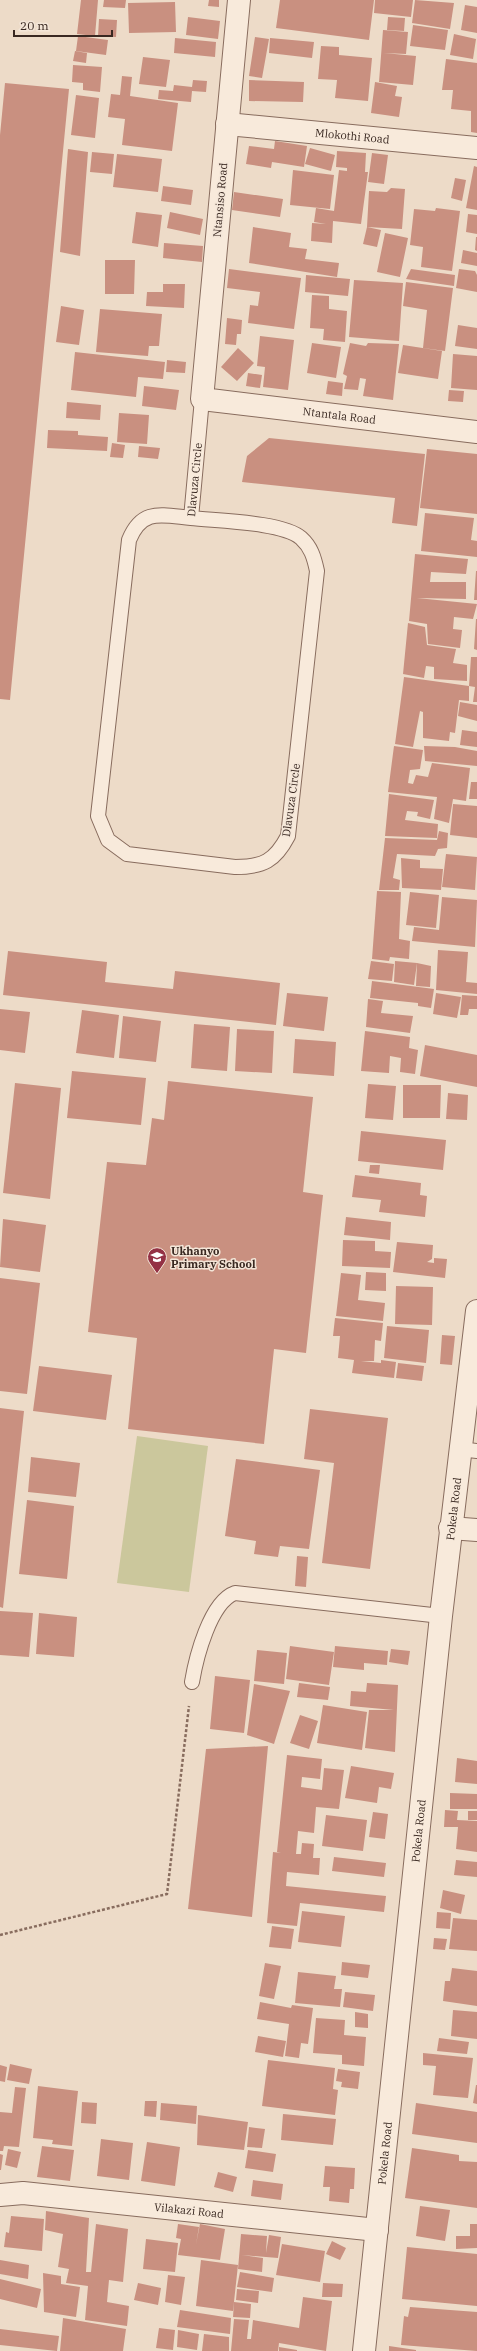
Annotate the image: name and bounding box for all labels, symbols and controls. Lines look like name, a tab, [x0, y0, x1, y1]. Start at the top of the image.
scale bar	[14, 12, 112, 38]
text: 20 m	[20, 18, 49, 33]
street label: Mlokothi Road	[315, 126, 391, 147]
street label: Ntansiso Road	[210, 162, 230, 238]
street label: Ntantala Road	[302, 404, 377, 427]
street label: Dlavuza Circle	[184, 442, 205, 517]
street label: Dlavuza Circle	[279, 762, 303, 838]
place label: Ukhanyo Primary School	[171, 1244, 256, 1271]
school or university icon: Ukhanyo Primary School	[146, 1246, 168, 1274]
street label: Pokela Road	[443, 1476, 464, 1541]
street label: Pokela Road	[408, 1798, 429, 1863]
street label: Pokela Road	[374, 2121, 395, 2185]
street label: Vilakazi Road	[153, 2200, 225, 2221]

